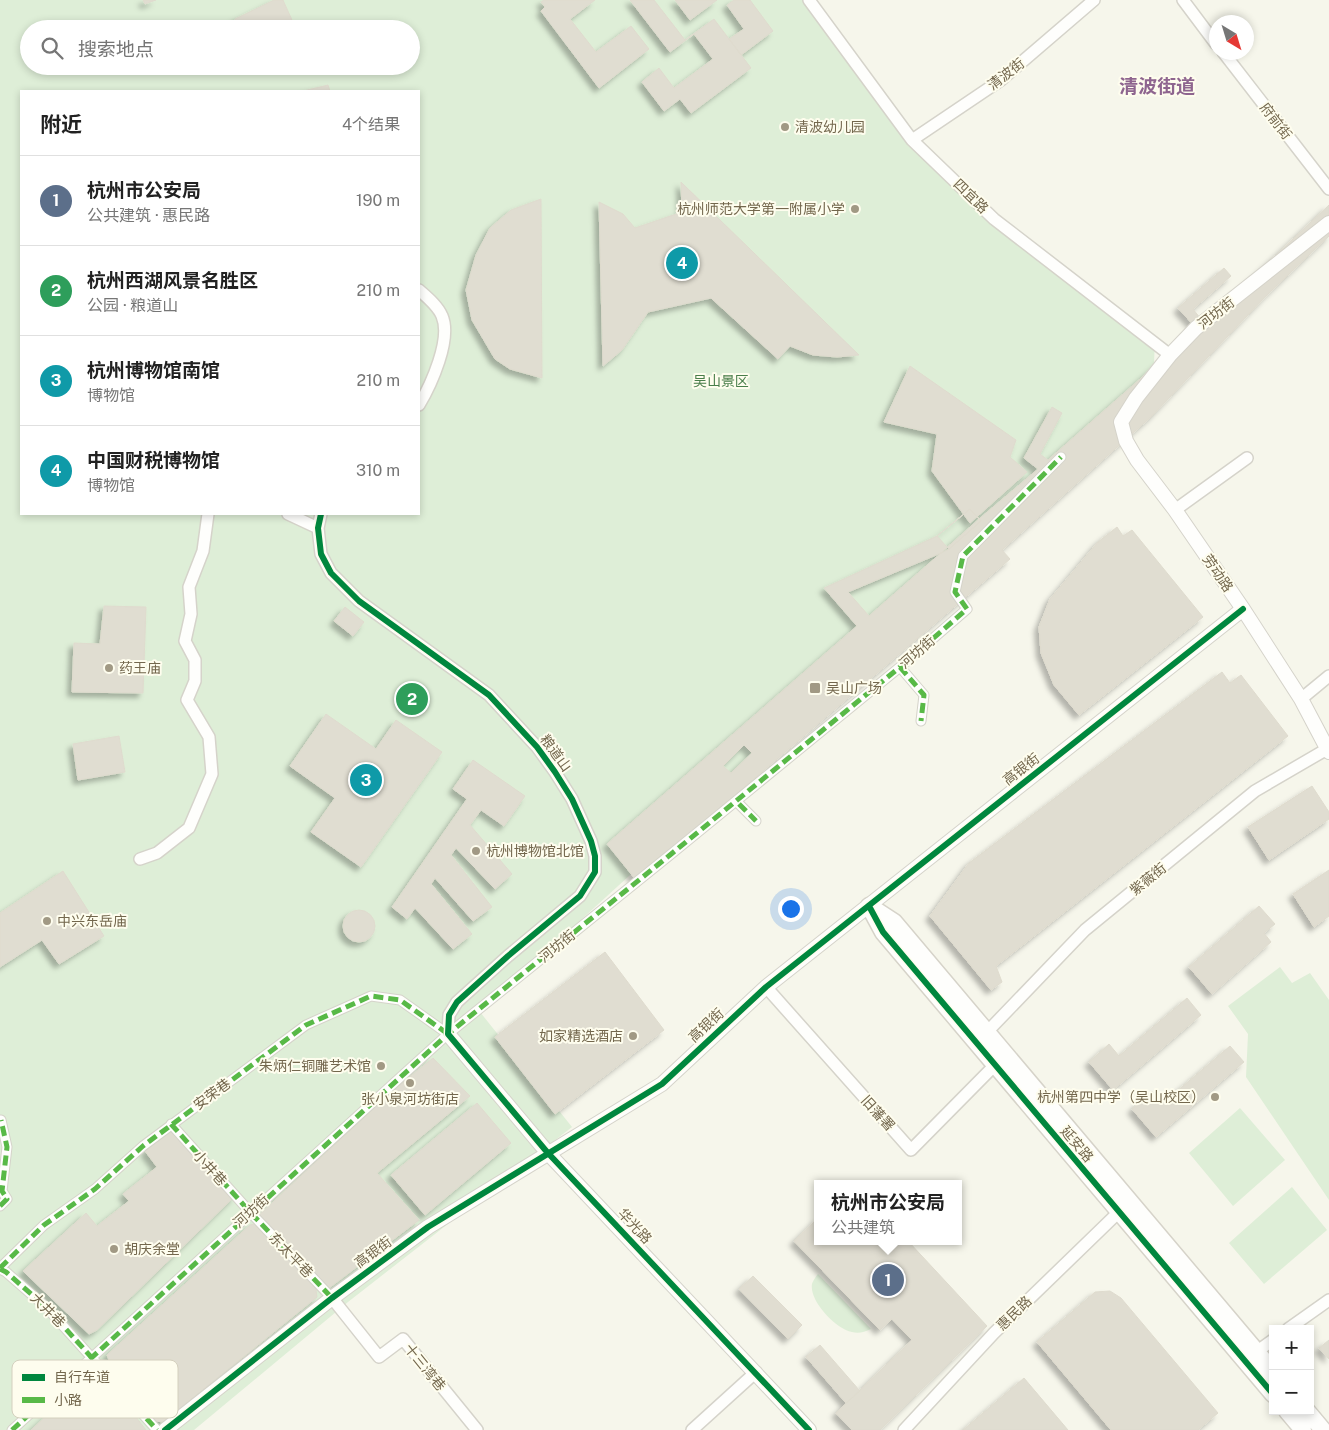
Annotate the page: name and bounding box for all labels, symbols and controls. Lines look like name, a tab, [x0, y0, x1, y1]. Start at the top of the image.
north arrow	[1209, 15, 1254, 60]
search box	[20, 20, 420, 75]
icon: search	[38, 34, 66, 62]
text: 搜索地点	[78, 38, 154, 60]
street label: 清波街	[985, 55, 1027, 93]
district label: 清波街道	[1119, 75, 1195, 97]
street label: 府前街	[1257, 100, 1295, 142]
text: 附近	[40, 112, 82, 137]
text: 4个结果	[342, 115, 400, 134]
place label: 清波幼儿园	[795, 119, 865, 135]
marker: 清波幼儿园	[779, 121, 791, 133]
street label: 四宜路	[950, 176, 992, 216]
text: 杭州市公安局	[87, 179, 201, 201]
text: 1	[53, 191, 59, 210]
text: 190 m	[356, 191, 400, 210]
place label: 杭州师范大学第一附属小学	[677, 201, 845, 217]
marker: 杭州师范大学第一附属小学	[849, 203, 861, 215]
text: 公共建筑 · 惠民路	[87, 206, 210, 225]
pin: 4	[666, 244, 698, 282]
text: 杭州西湖风景名胜区	[87, 269, 258, 291]
text: 2	[51, 281, 61, 300]
text: 210 m	[356, 281, 400, 300]
street label: 河坊街	[1195, 294, 1237, 332]
text: 公园 · 粮道山	[87, 296, 178, 315]
text: 杭州博物馆南馆	[87, 359, 220, 381]
text: 3	[51, 371, 61, 390]
text: 210 m	[356, 371, 400, 390]
park label: 吴山景区	[693, 373, 749, 389]
text: 博物馆	[87, 386, 135, 405]
text: 中国财税博物馆	[87, 449, 220, 471]
text: 4	[51, 461, 61, 480]
text: 310 m	[356, 461, 400, 480]
text: 博物馆	[87, 476, 135, 495]
street label: 劳动路	[1200, 551, 1236, 595]
street label: 河坊街	[896, 632, 938, 672]
place label: 药王庙	[119, 660, 161, 676]
marker: 药王庙	[103, 662, 115, 674]
pin: 2	[396, 680, 428, 718]
place label: 吴山广场	[826, 680, 882, 696]
marker: 吴山广场	[808, 681, 822, 695]
street label: 粮道山	[537, 731, 575, 775]
street label: 高银街	[1000, 750, 1042, 788]
pin: 3	[350, 761, 382, 799]
place label: 杭州博物馆北馆	[486, 843, 584, 859]
marker: 杭州博物馆北馆	[470, 845, 482, 857]
street label: 紫薇街	[1127, 860, 1169, 898]
your location	[778, 896, 804, 922]
place label: 中兴东岳庙	[57, 913, 127, 929]
marker: 中兴东岳庙	[41, 915, 53, 927]
street label: 河坊街	[536, 927, 578, 965]
street label: 高银街	[685, 1005, 727, 1045]
place label: 如家精选酒店	[539, 1028, 623, 1044]
marker: 如家精选酒店	[627, 1030, 639, 1042]
place label: 朱炳仁铜雕艺术馆	[259, 1058, 371, 1074]
marker: 朱炳仁铜雕艺术馆	[375, 1060, 387, 1072]
street label: 安荣巷	[190, 1075, 234, 1113]
marker: 张小泉河坊街店	[404, 1077, 416, 1089]
place label: 杭州第四中学（吴山校区）	[1037, 1089, 1205, 1105]
place label: 张小泉河坊街店	[361, 1091, 459, 1107]
marker: 杭州第四中学（吴山校区）	[1209, 1091, 1221, 1103]
street label: 旧藩署	[858, 1092, 898, 1134]
street label: 延安路	[1057, 1123, 1097, 1165]
street label: 小井巷	[190, 1147, 230, 1189]
popup	[814, 1180, 962, 1245]
street label: 河坊街	[230, 1191, 272, 1231]
text: 杭州市公安局	[831, 1191, 945, 1213]
street label: 华光路	[615, 1205, 655, 1247]
text: 公共建筑	[831, 1218, 895, 1237]
street label: 东太平巷	[266, 1229, 316, 1281]
street label: 高银街	[351, 1233, 395, 1271]
place label: 胡庆余堂	[124, 1241, 180, 1257]
marker: 胡庆余堂	[108, 1243, 120, 1255]
pin: 1	[872, 1261, 904, 1299]
street label: 大井巷	[27, 1289, 69, 1331]
street label: 惠民路	[993, 1293, 1035, 1333]
map controls	[1269, 1325, 1314, 1415]
button: +	[1269, 1325, 1314, 1370]
street label: 十三湾巷	[401, 1340, 449, 1394]
legend	[12, 1360, 178, 1418]
text: 自行车道	[54, 1369, 110, 1385]
button: −	[1269, 1370, 1314, 1415]
text: 小路	[54, 1392, 82, 1408]

